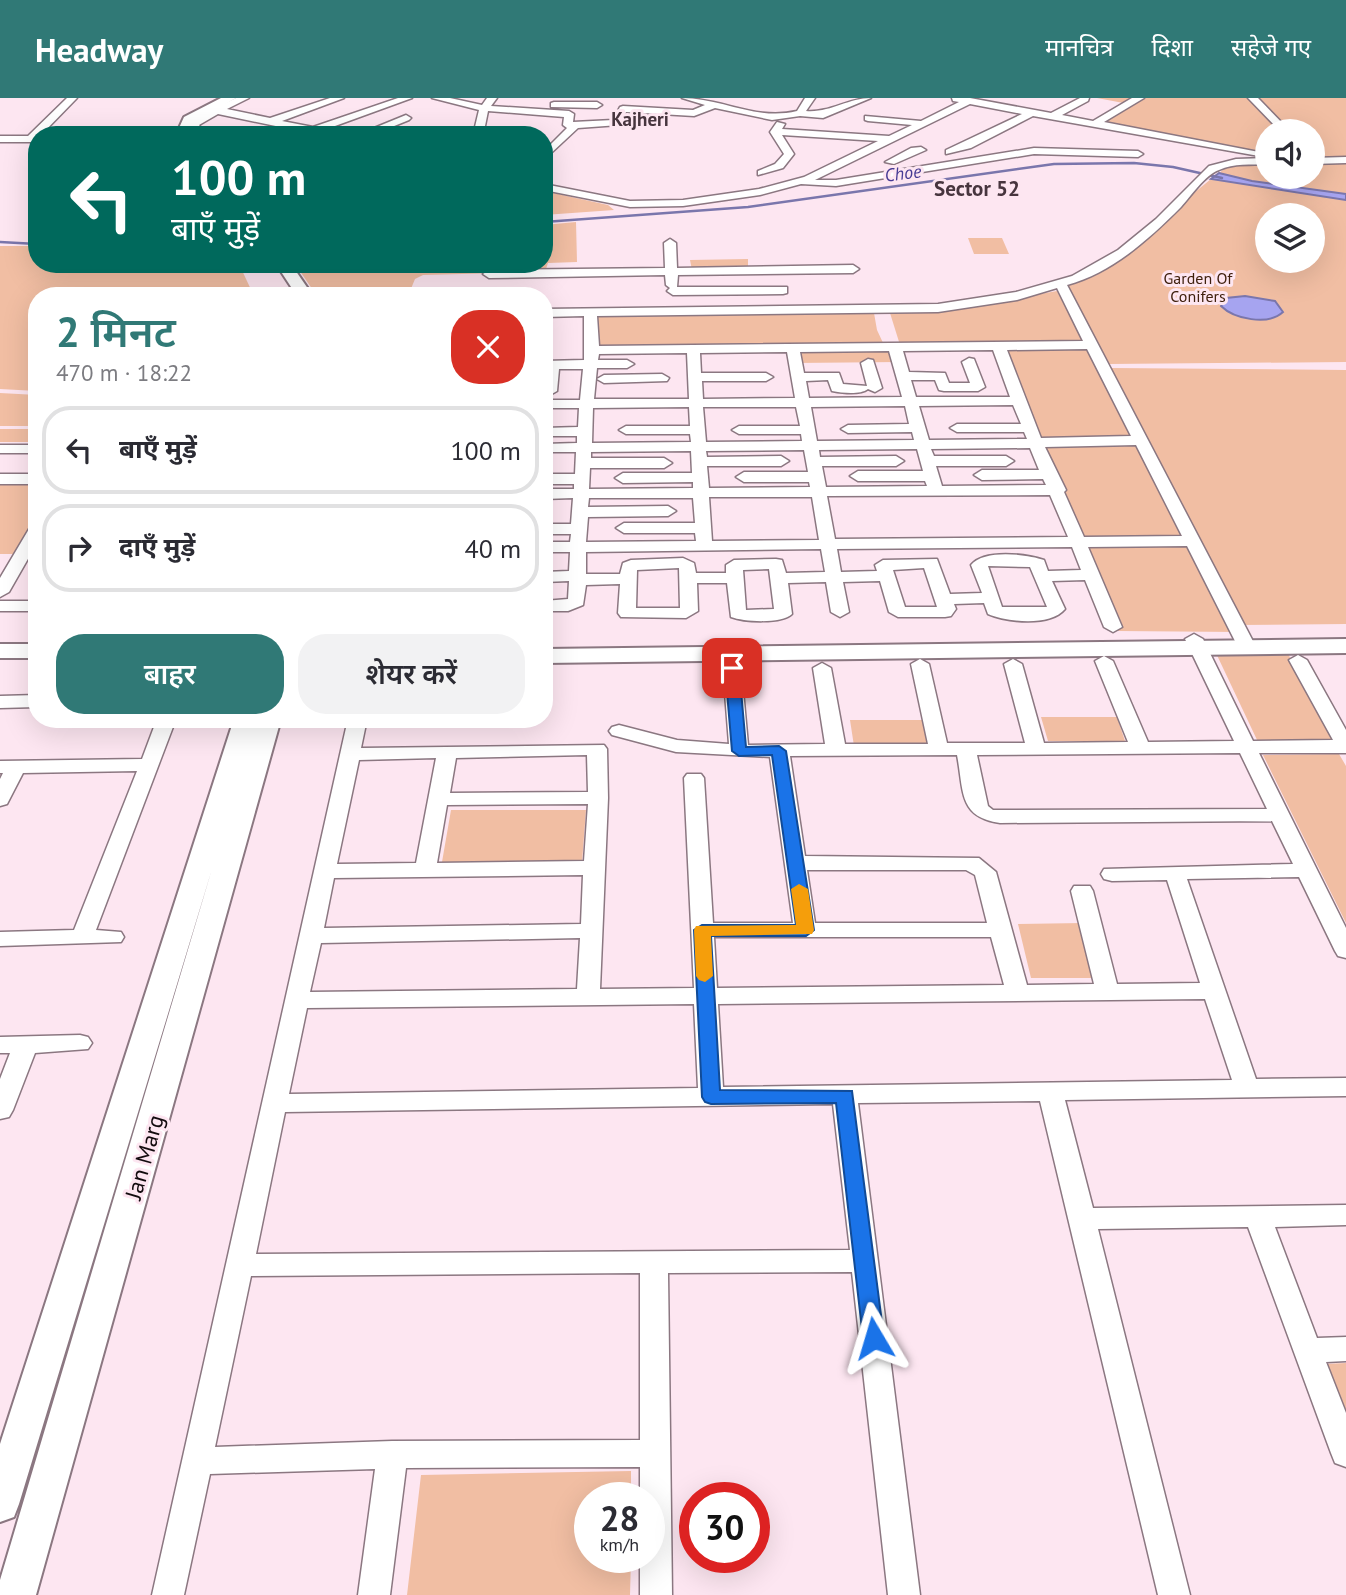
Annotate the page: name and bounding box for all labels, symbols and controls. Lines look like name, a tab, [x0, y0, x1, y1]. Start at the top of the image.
text: Headway	[35, 28, 163, 71]
text: मानचित्र	[1045, 32, 1114, 63]
text: दिशा	[1152, 32, 1193, 63]
text: सहेजे गए	[1231, 32, 1311, 63]
district label: Kajheri	[611, 107, 669, 131]
map controls	[1255, 119, 1325, 273]
button: sound	[1255, 119, 1325, 189]
text: 100 m	[171, 145, 306, 209]
icon: left	[56, 154, 147, 245]
water label: Choe	[883, 159, 923, 187]
district label: Sector 52	[934, 175, 1020, 202]
button: layers	[1255, 203, 1325, 273]
text: बाएँ मुड़ें	[171, 207, 260, 249]
park label: Garden Of Conifers	[1164, 268, 1233, 306]
text: 2 मिनट	[56, 304, 176, 359]
button: close	[451, 310, 525, 384]
text: 470 m · 18:22	[56, 358, 192, 387]
icon: left	[60, 431, 98, 469]
text: बाएँ मुड़ें	[119, 432, 197, 465]
text: 100 m	[450, 434, 521, 467]
icon: right	[60, 529, 98, 567]
text: दाएँ मुड़ें	[119, 530, 195, 563]
text: 40 m	[465, 532, 521, 565]
button: बाहर	[56, 634, 284, 714]
button: शेयर करें	[298, 634, 525, 714]
pin	[702, 638, 762, 698]
icon: arrive	[713, 649, 751, 687]
street label: Jan Marg	[118, 1111, 170, 1204]
position arrow	[837, 1301, 911, 1375]
speed limit sign: 30	[679, 1482, 770, 1573]
text: 28	[600, 1495, 639, 1541]
text: km/h	[600, 1533, 639, 1556]

